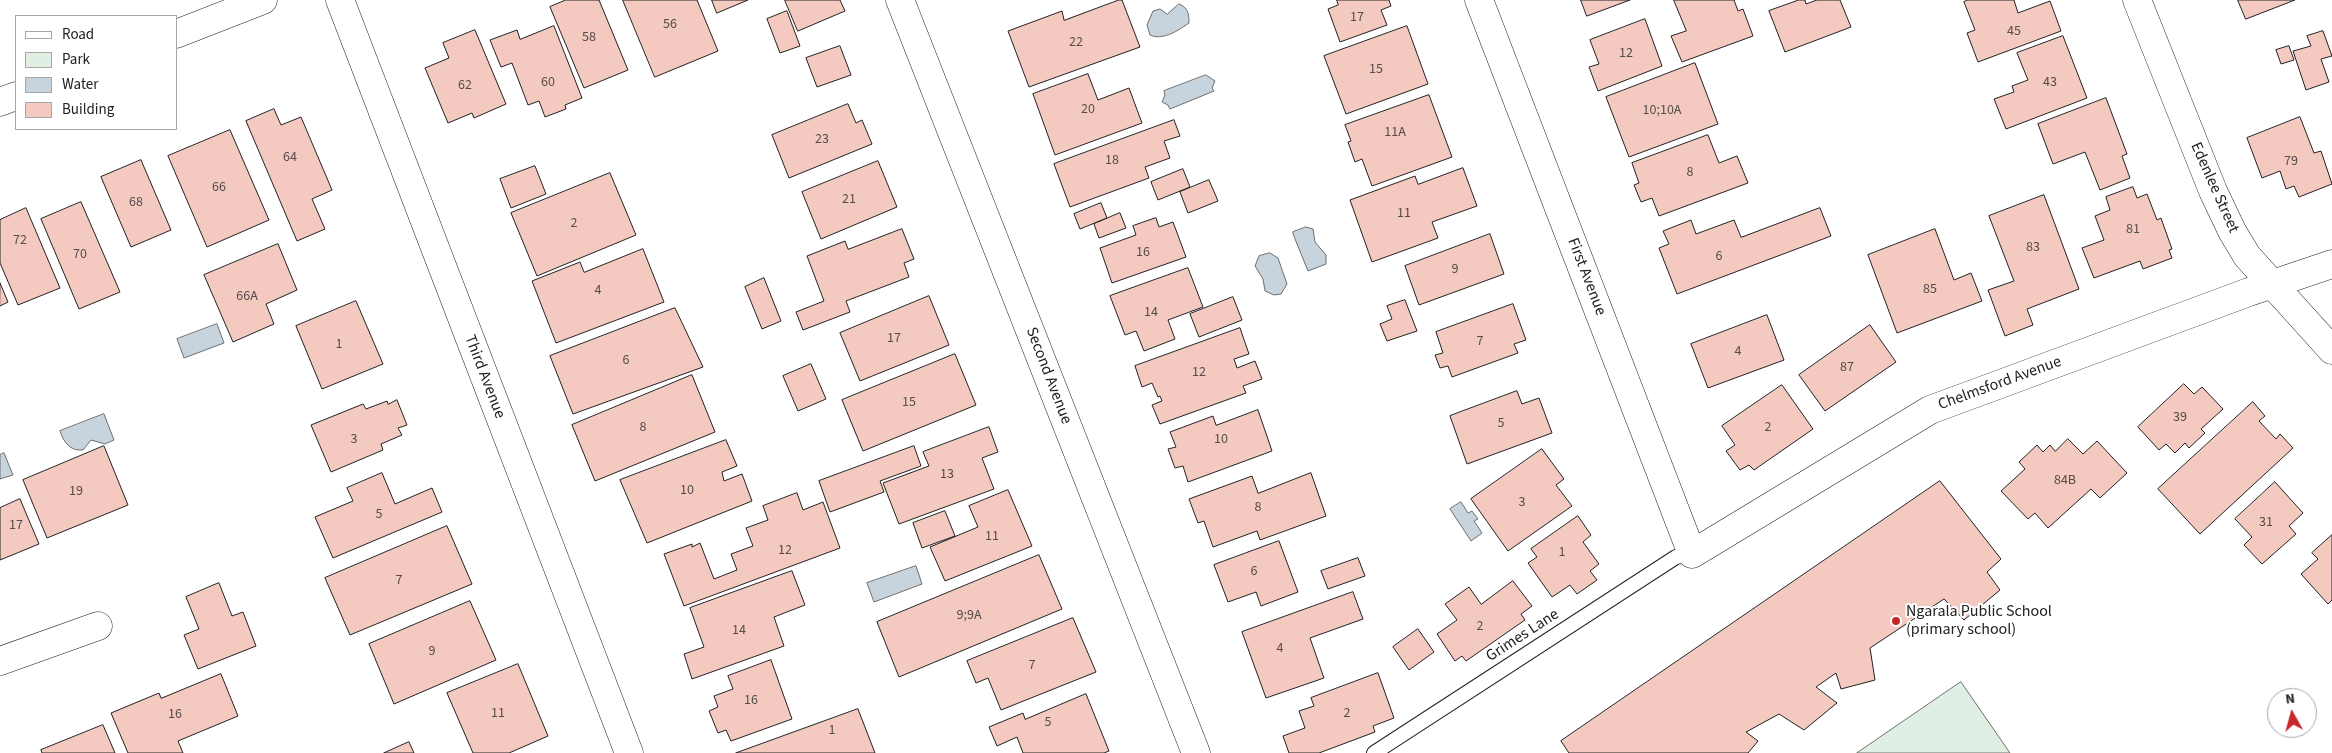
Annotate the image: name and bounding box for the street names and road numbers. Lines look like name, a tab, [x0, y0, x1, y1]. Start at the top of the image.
street label: Edenlee Street	[2185, 140, 2243, 236]
street label: First Avenue	[1562, 235, 1610, 319]
street label: Second Avenue	[1021, 325, 1075, 427]
street label: Third Avenue	[459, 332, 509, 422]
street label: Chelmsford Avenue	[1936, 353, 2064, 415]
street label: Grimes Lane	[1483, 605, 1563, 667]

